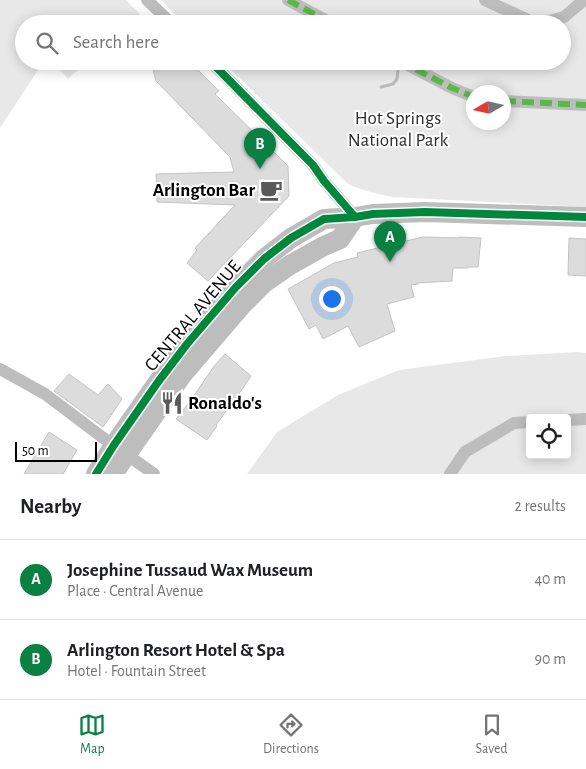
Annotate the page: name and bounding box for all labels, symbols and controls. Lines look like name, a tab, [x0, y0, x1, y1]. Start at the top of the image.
search box	[15, 15, 571, 70]
icon: search	[33, 29, 61, 57]
text: Search here	[73, 33, 159, 52]
north arrow	[466, 85, 511, 130]
park label: Hot Springs National Park	[348, 109, 449, 150]
pin: B	[244, 128, 276, 169]
cafe icon: Arlington Bar	[258, 177, 284, 203]
place label: Arlington Bar	[153, 181, 255, 200]
pin: A	[374, 221, 406, 262]
street label: CENTRAL AVENUE	[141, 257, 245, 375]
your location	[319, 286, 345, 312]
restaurant icon: Ronaldo's	[159, 390, 185, 416]
place label: Ronaldo's	[188, 394, 262, 413]
map controls	[526, 414, 571, 459]
button: locate	[526, 414, 571, 459]
scale bar	[15, 439, 98, 462]
text: 50 m	[22, 444, 49, 458]
text: Nearby	[20, 496, 81, 517]
text: 2 results	[514, 498, 566, 514]
text: Josephine Tussaud Wax Museum	[67, 561, 313, 580]
text: A	[31, 571, 41, 587]
text: 40 m	[534, 571, 566, 587]
text: Place · Central Avenue	[67, 583, 204, 599]
text: Arlington Resort Hotel & Spa	[67, 641, 285, 660]
text: B	[31, 651, 41, 667]
text: 90 m	[535, 651, 566, 667]
text: Hotel · Fountain Street	[67, 663, 206, 679]
tab: Map	[78, 711, 106, 758]
tab: Directions	[263, 711, 319, 758]
tab: Saved	[476, 711, 508, 758]

